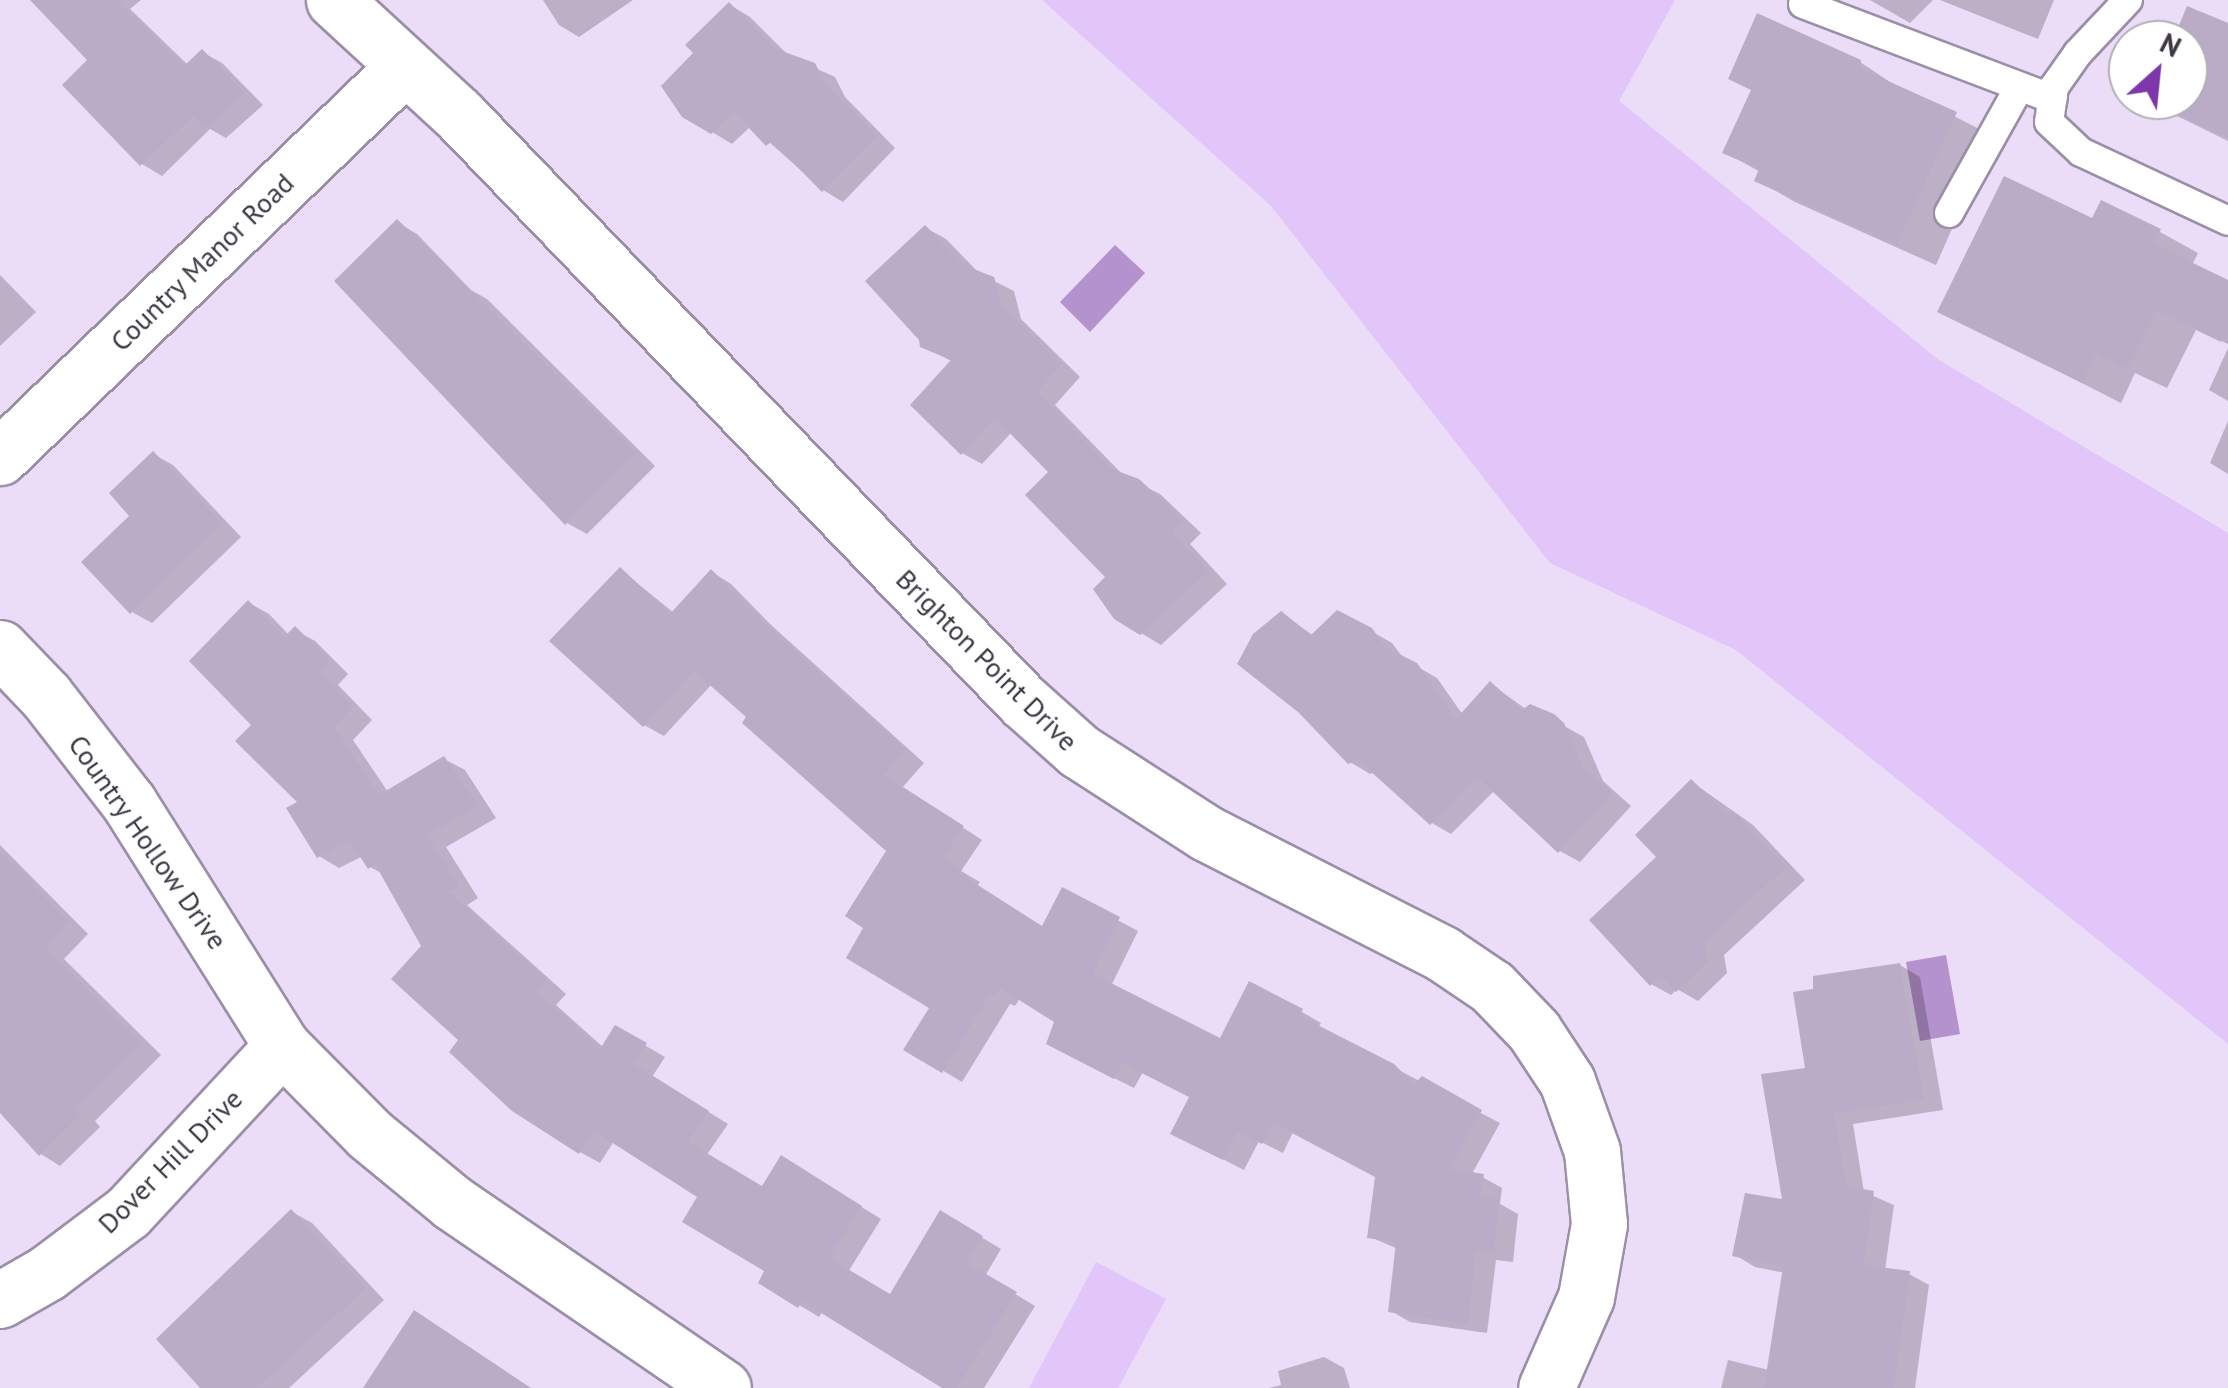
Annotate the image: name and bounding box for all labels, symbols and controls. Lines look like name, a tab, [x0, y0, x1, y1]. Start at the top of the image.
north arrow	[2108, 20, 2208, 120]
text: N	[2154, 24, 2188, 65]
street label: Country Manor Road	[103, 166, 301, 358]
street label: Brighton Point Drive	[889, 562, 1085, 758]
street label: Country Hollow Drive	[61, 728, 235, 956]
street label: Dover Hill Drive	[91, 1082, 249, 1240]

